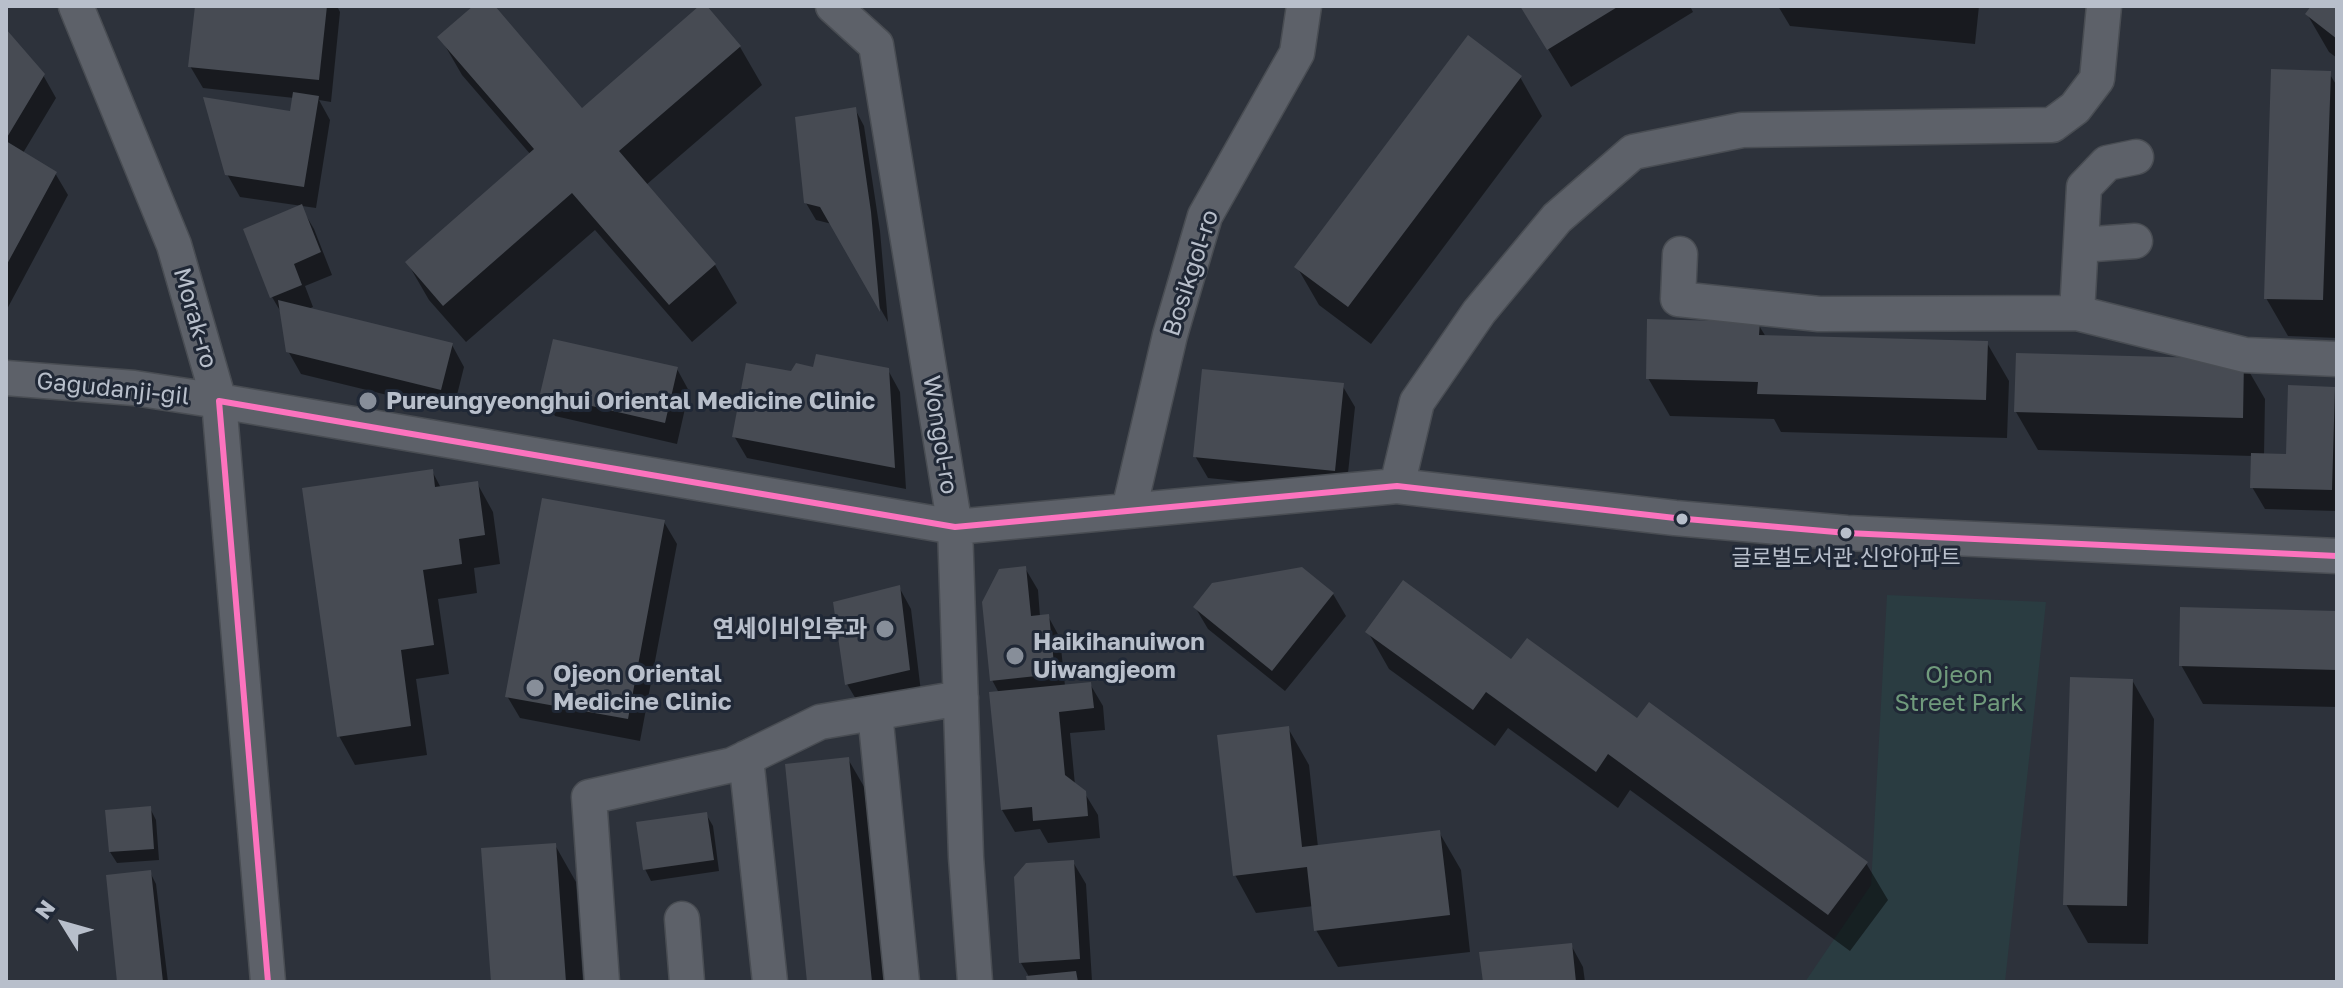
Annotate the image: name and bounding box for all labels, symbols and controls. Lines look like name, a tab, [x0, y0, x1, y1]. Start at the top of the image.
street label: Bosikgol-ro	[1157, 206, 1225, 340]
street label: Morak-ro	[167, 265, 223, 371]
street label: Gagudanji-gil	[35, 367, 191, 411]
street label: Wongol-ro	[916, 374, 964, 496]
place label: Pureungyeonghui Oriental Medicine Clinic	[386, 387, 875, 415]
marker: Pureungyeonghui Oriental Medicine Clinic	[357, 390, 379, 412]
unlabelled marker	[1674, 511, 1690, 527]
marker: 글로벌도서관.신안아파트	[1838, 525, 1854, 541]
place label: 글로벌도서관.신안아파트	[1731, 545, 1961, 571]
place label: 연세이비인후과	[712, 615, 867, 643]
marker: 연세이비인후과	[874, 618, 896, 640]
place label: Haikihanuiwon Uiwangjeom	[1033, 628, 1205, 684]
marker: Haikihanuiwon Uiwangjeom	[1004, 645, 1026, 667]
place label: Ojeon Oriental Medicine Clinic	[553, 660, 731, 716]
park label: Ojeon Street Park	[1895, 661, 2023, 717]
marker: Ojeon Oriental Medicine Clinic	[524, 677, 546, 699]
north arrow	[24, 884, 104, 964]
text: N	[29, 894, 60, 924]

